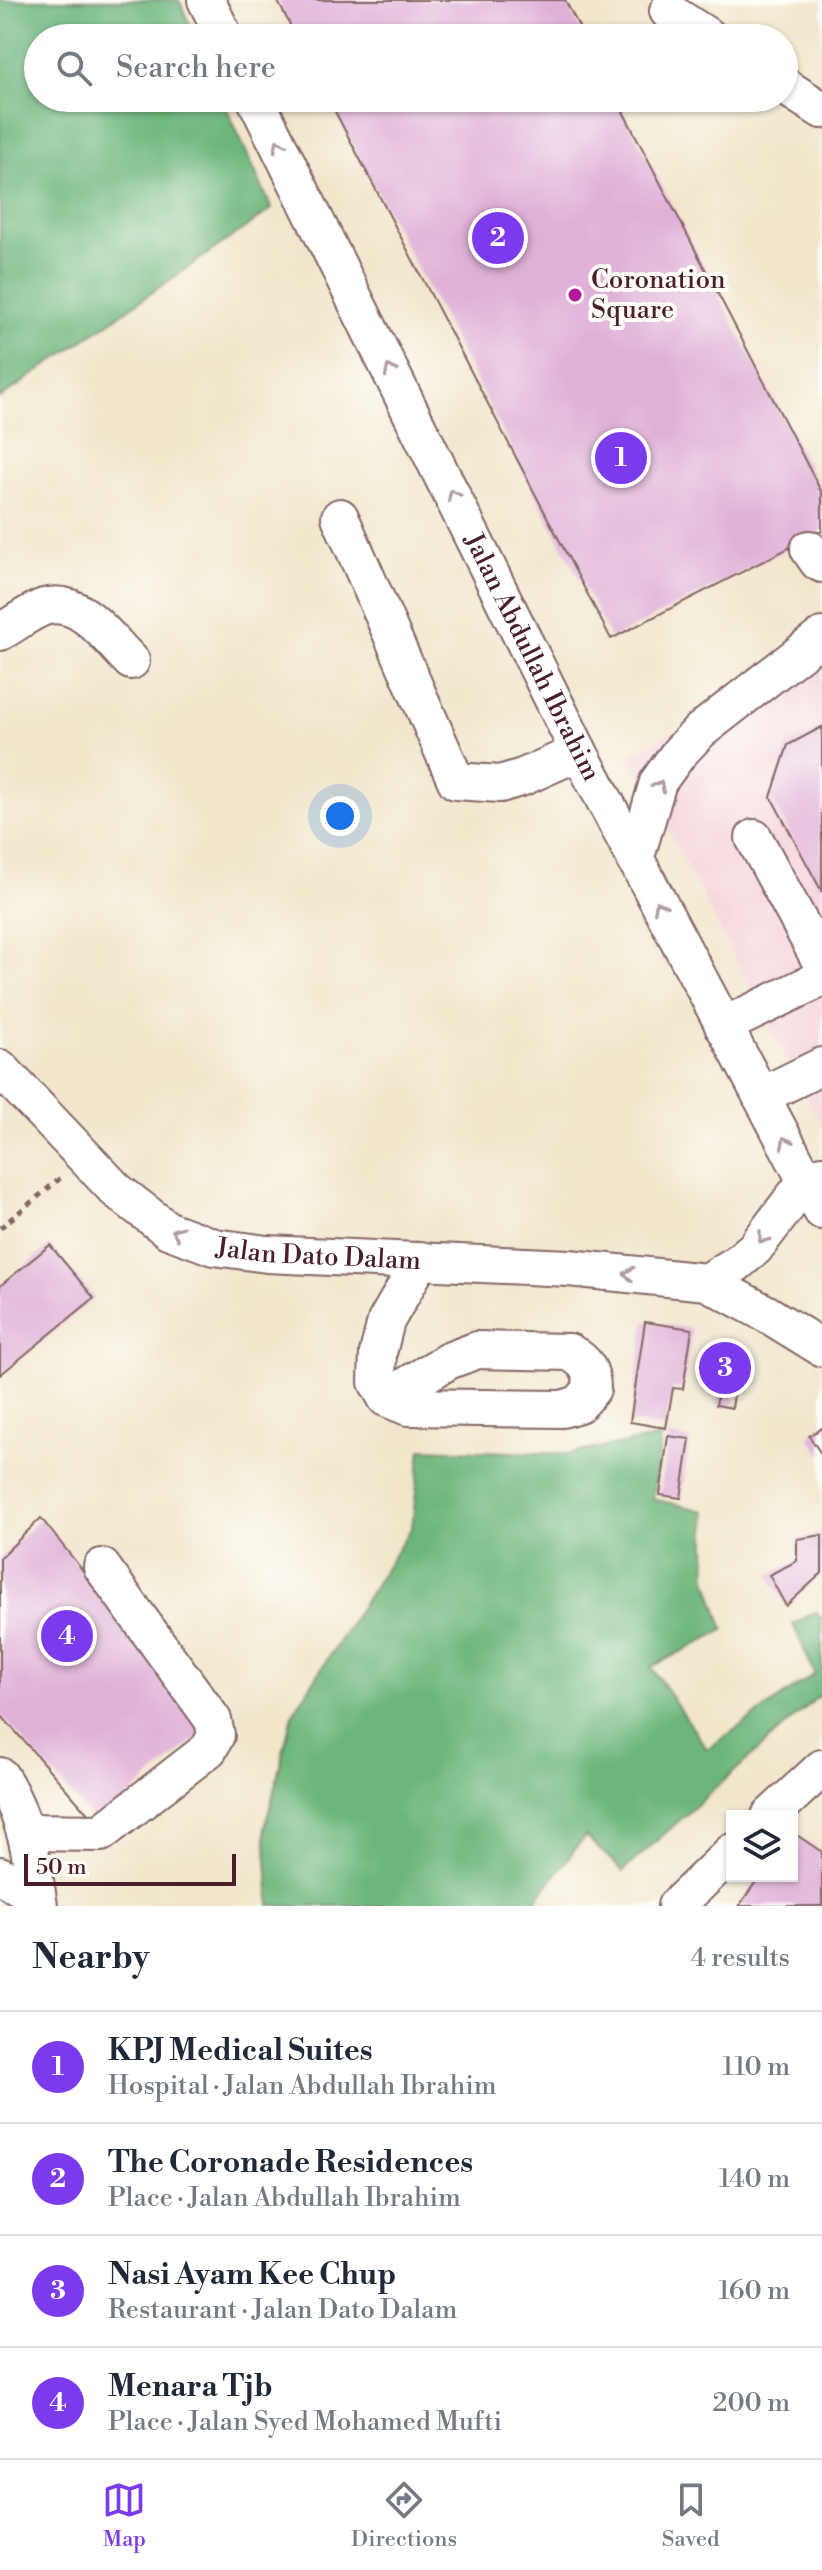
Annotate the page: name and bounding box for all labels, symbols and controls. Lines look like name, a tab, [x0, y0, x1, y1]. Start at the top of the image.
search box	[24, 24, 798, 112]
icon: search	[52, 46, 96, 90]
text: Search here	[116, 49, 276, 87]
one-way arrow	[273, 139, 289, 154]
pin: 2	[472, 208, 524, 268]
place label: Coronation Square	[591, 264, 726, 326]
marker: Coronation Square	[566, 286, 584, 304]
one-way arrow	[384, 363, 400, 378]
pin: 1	[595, 428, 647, 488]
one-way arrow	[447, 489, 462, 504]
street label: Jalan Abdullah Ibrahim	[457, 527, 608, 787]
one-way arrow	[649, 779, 664, 794]
your location	[320, 796, 360, 836]
one-way arrow	[653, 900, 669, 914]
one-way arrow	[780, 1135, 795, 1150]
one-way arrow	[171, 1226, 185, 1242]
one-way arrow	[758, 1229, 773, 1243]
street label: Jalan Dato Dalam	[213, 1231, 422, 1277]
one-way arrow	[622, 1265, 635, 1282]
pin: 3	[699, 1338, 751, 1398]
pin: 4	[41, 1606, 93, 1666]
map controls	[726, 1810, 798, 1882]
button: layers	[726, 1810, 798, 1882]
scale bar	[24, 1850, 236, 1886]
text: 50 m	[36, 1854, 87, 1881]
text: Nearby	[32, 1937, 150, 1979]
text: 4 results	[691, 1942, 790, 1974]
text: KPJ Medical Suites	[108, 2032, 373, 2070]
text: 1	[52, 2051, 64, 2083]
text: 110 m	[722, 2051, 790, 2083]
text: Hospital · Jalan Abdullah Ibrahim	[108, 2070, 497, 2102]
text: The Coronade Residences	[108, 2144, 473, 2182]
text: 2	[50, 2163, 66, 2195]
text: 140 m	[719, 2163, 790, 2195]
text: Place · Jalan Abdullah Ibrahim	[108, 2182, 461, 2214]
text: Nasi Ayam Kee Chup	[108, 2256, 396, 2294]
text: 3	[50, 2275, 66, 2307]
text: 160 m	[719, 2275, 790, 2307]
text: Restaurant · Jalan Dato Dalam	[108, 2294, 457, 2326]
text: Menara Tjb	[108, 2368, 273, 2406]
text: 4	[49, 2387, 67, 2419]
text: 200 m	[713, 2387, 790, 2419]
text: Place · Jalan Syed Mohamed Mufti	[108, 2406, 502, 2438]
tab: Map	[102, 2478, 146, 2553]
tab: Directions	[351, 2478, 457, 2553]
tab: Saved	[662, 2478, 720, 2553]

